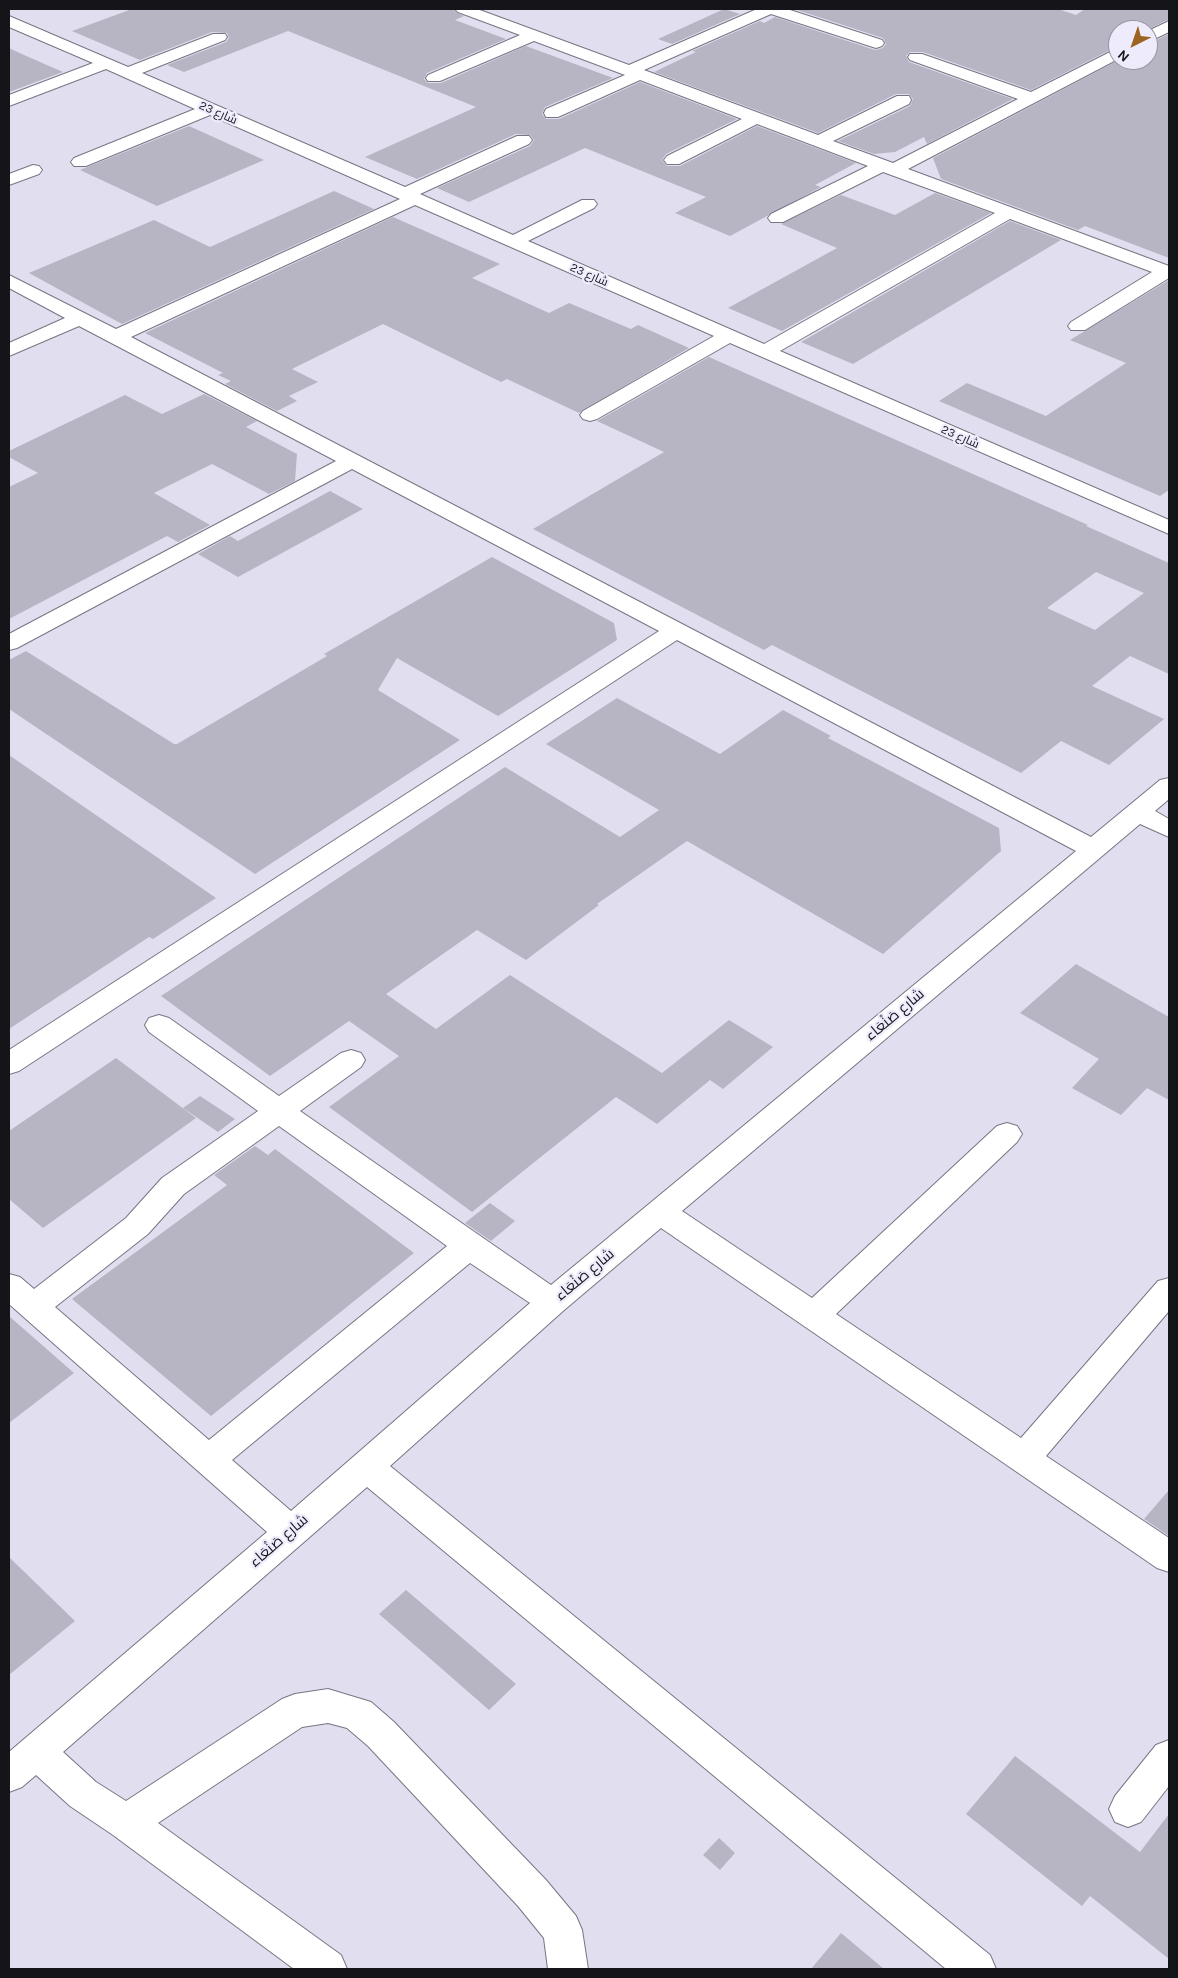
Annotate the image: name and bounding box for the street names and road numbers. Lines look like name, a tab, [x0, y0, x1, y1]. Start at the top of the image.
street label: شارع 23	[197, 98, 239, 128]
street label: شارع 23	[568, 260, 610, 290]
street label: شارع 23	[939, 422, 981, 452]
street label: شارع صَنْعَاء	[862, 985, 928, 1045]
street label: شارع صَنْعَاء	[552, 1245, 618, 1305]
street label: شارع صَنْعَاء	[246, 1511, 312, 1571]

